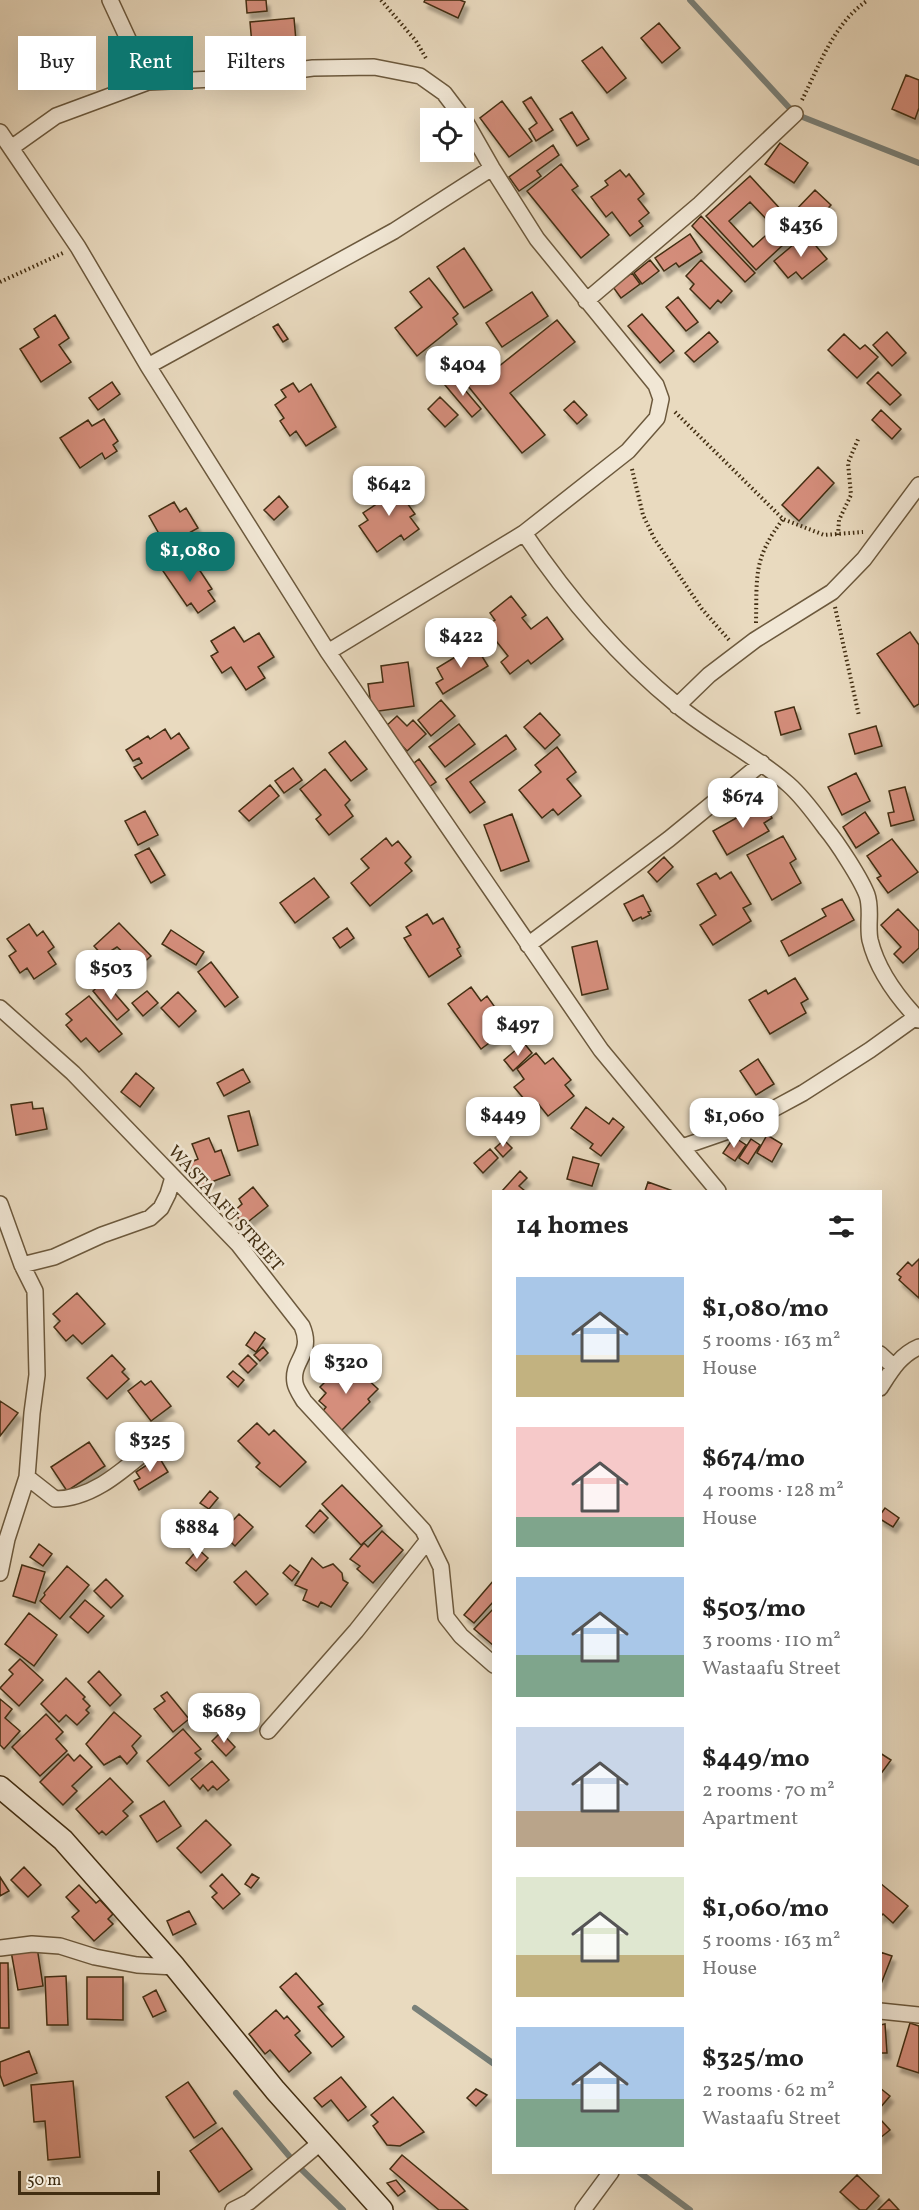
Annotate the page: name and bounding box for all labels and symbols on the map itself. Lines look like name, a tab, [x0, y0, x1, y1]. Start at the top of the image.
pin: $436	[765, 207, 837, 258]
pin: $404	[427, 346, 499, 397]
pin: $642	[353, 466, 425, 517]
pin: $1,080	[141, 532, 239, 583]
pin: $422	[425, 618, 497, 669]
pin: $674	[707, 778, 779, 829]
pin: $503	[75, 950, 147, 1001]
pin: $497	[482, 1006, 554, 1057]
pin: $449	[467, 1097, 539, 1148]
pin: $1,060	[685, 1098, 783, 1149]
street label: WASTAAFU STREET	[161, 1140, 289, 1278]
pin: $320	[310, 1344, 382, 1395]
pin: $325	[114, 1422, 186, 1473]
pin: $884	[161, 1509, 233, 1560]
pin: $689	[188, 1693, 260, 1744]
scale bar	[18, 2168, 160, 2196]

